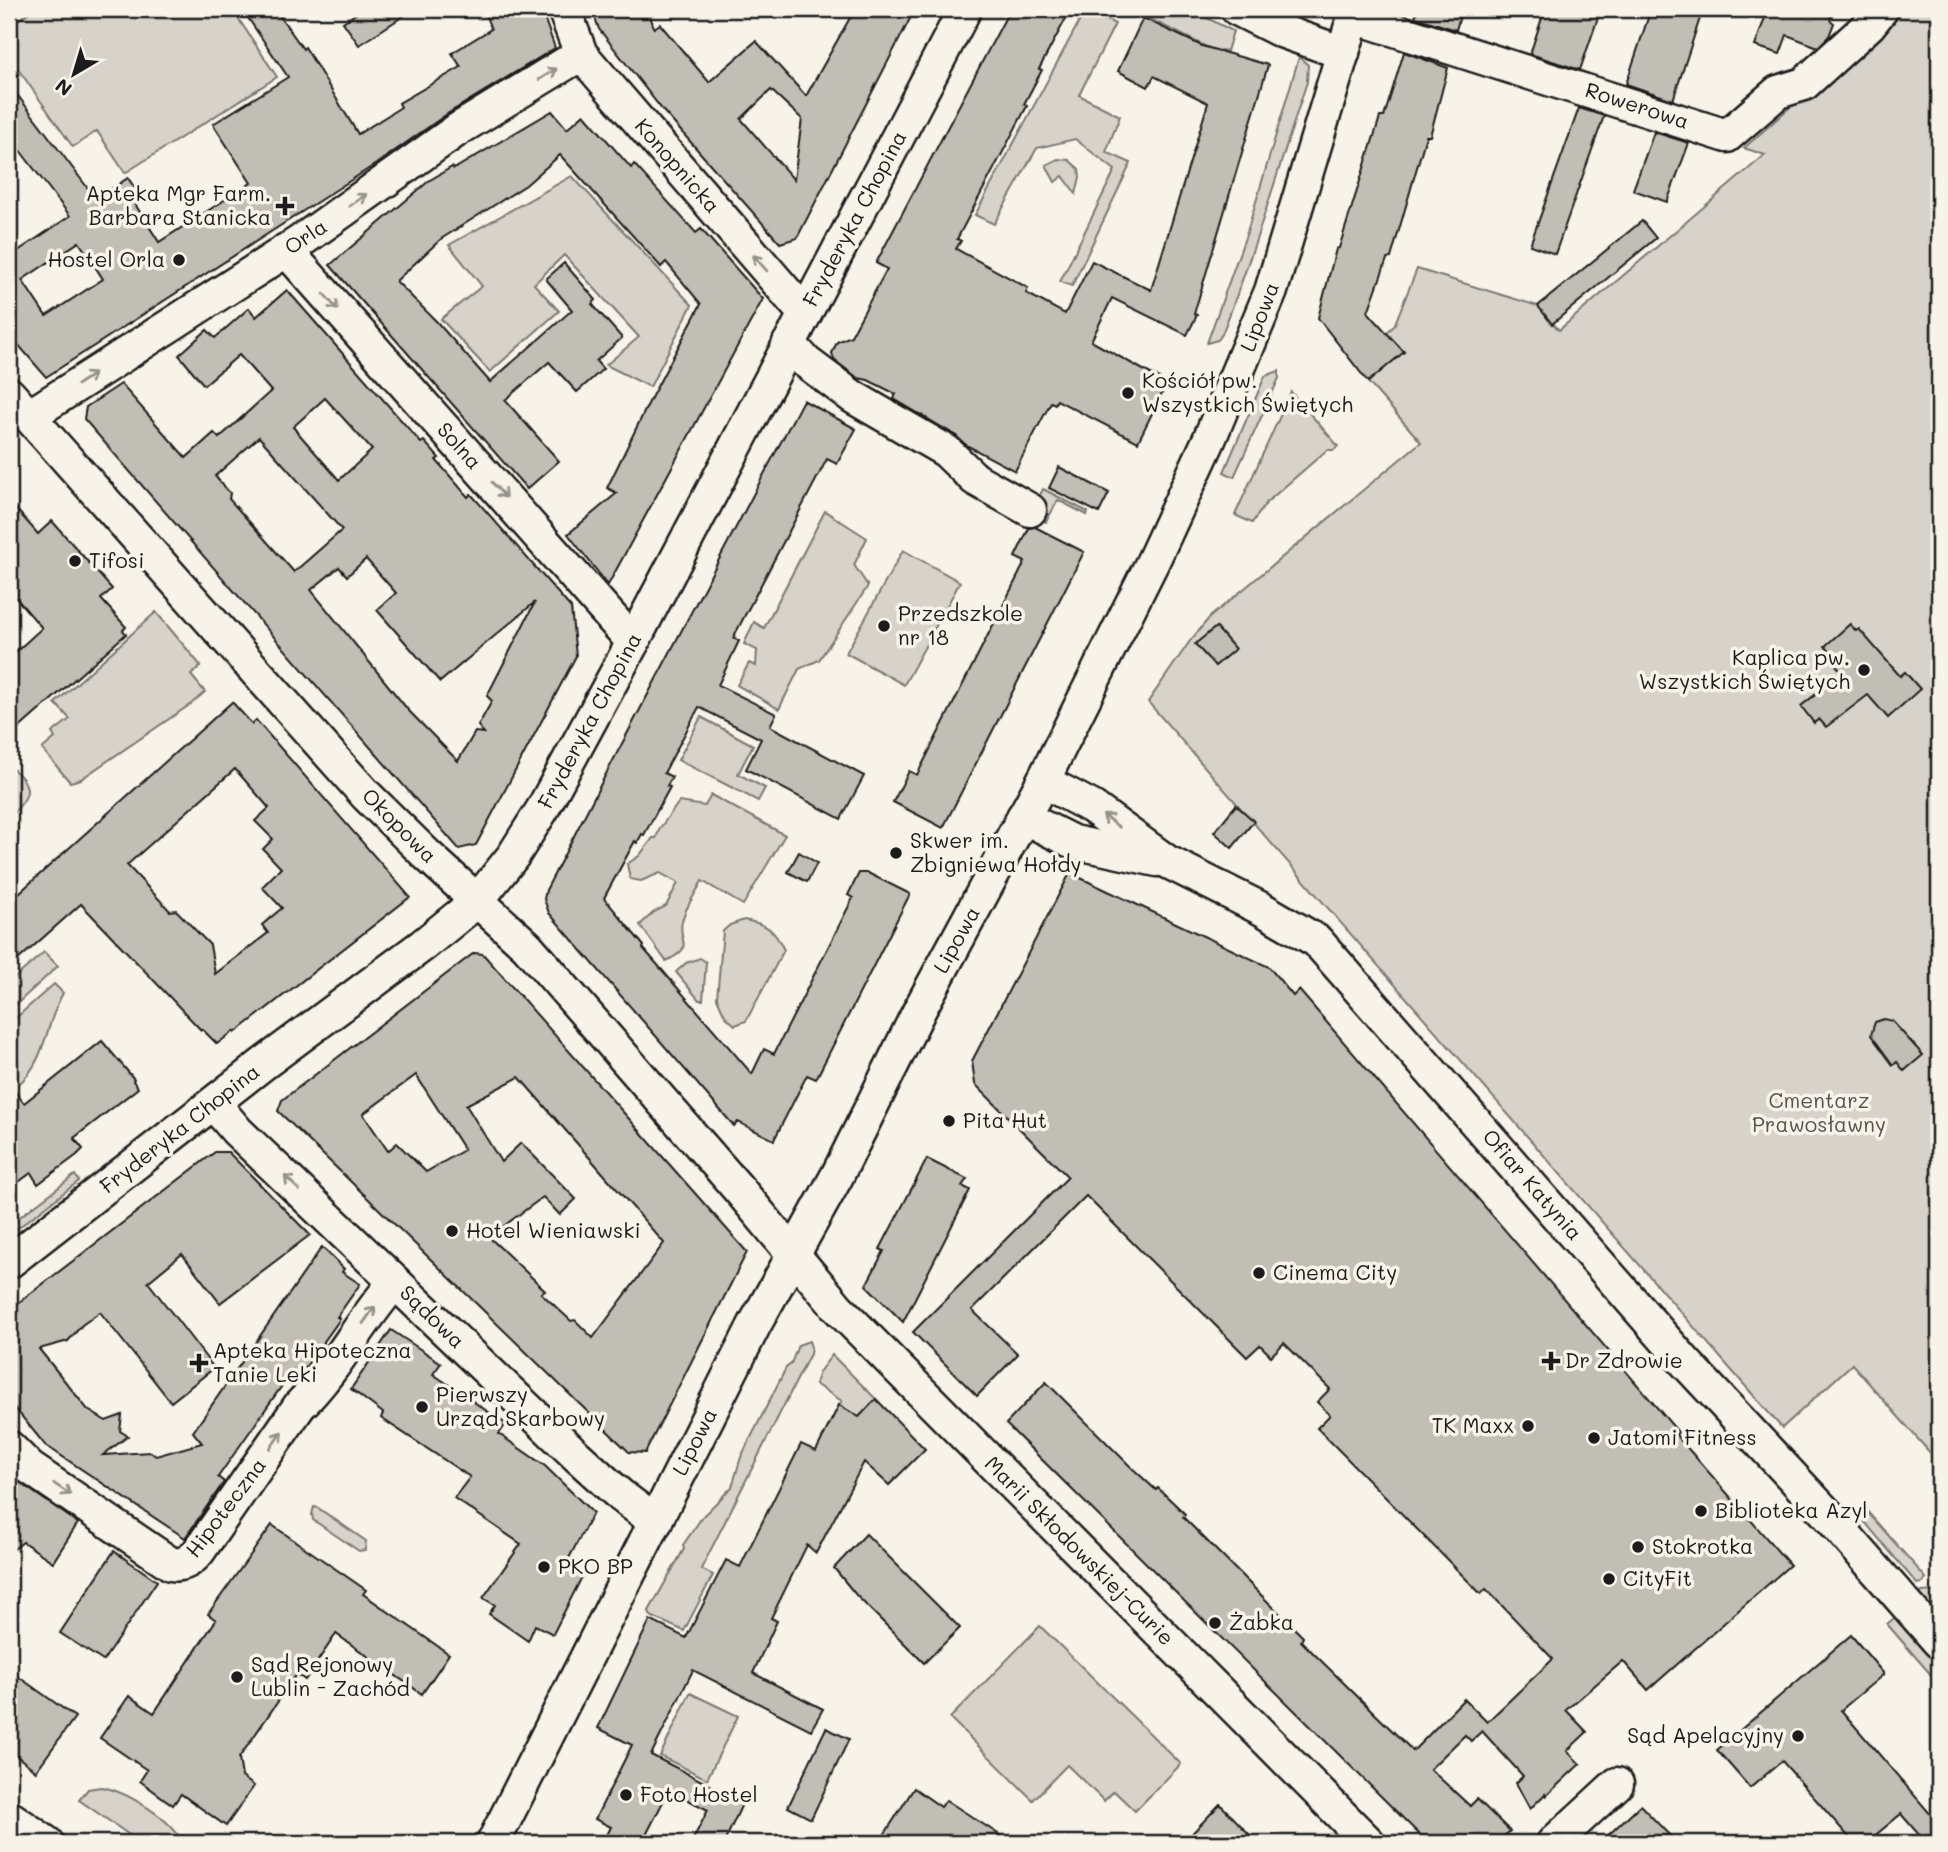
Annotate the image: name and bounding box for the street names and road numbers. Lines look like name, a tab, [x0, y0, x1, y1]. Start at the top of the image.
street label: Rowerowa	[1582, 75, 1693, 134]
street label: Konopnicka	[630, 112, 727, 218]
street label: Fryderyka Chopina	[796, 126, 911, 311]
street label: Orla	[279, 212, 332, 260]
street label: Lipowa	[1233, 278, 1284, 355]
street label: Solna	[432, 416, 488, 474]
street label: Fryderyka Chopina	[531, 628, 646, 813]
street label: Okopowa	[357, 782, 443, 868]
street label: Lipowa	[926, 901, 985, 977]
street label: Fryderyka Chopina	[94, 1057, 264, 1199]
street label: Ofiar Katynia	[1477, 1123, 1589, 1245]
street label: Sądowa	[395, 1278, 471, 1353]
street label: Lipowa	[665, 1403, 722, 1480]
street label: Marii Skłodowskiej-Curie	[980, 1449, 1181, 1650]
street label: Hipoteczna	[179, 1452, 271, 1562]

